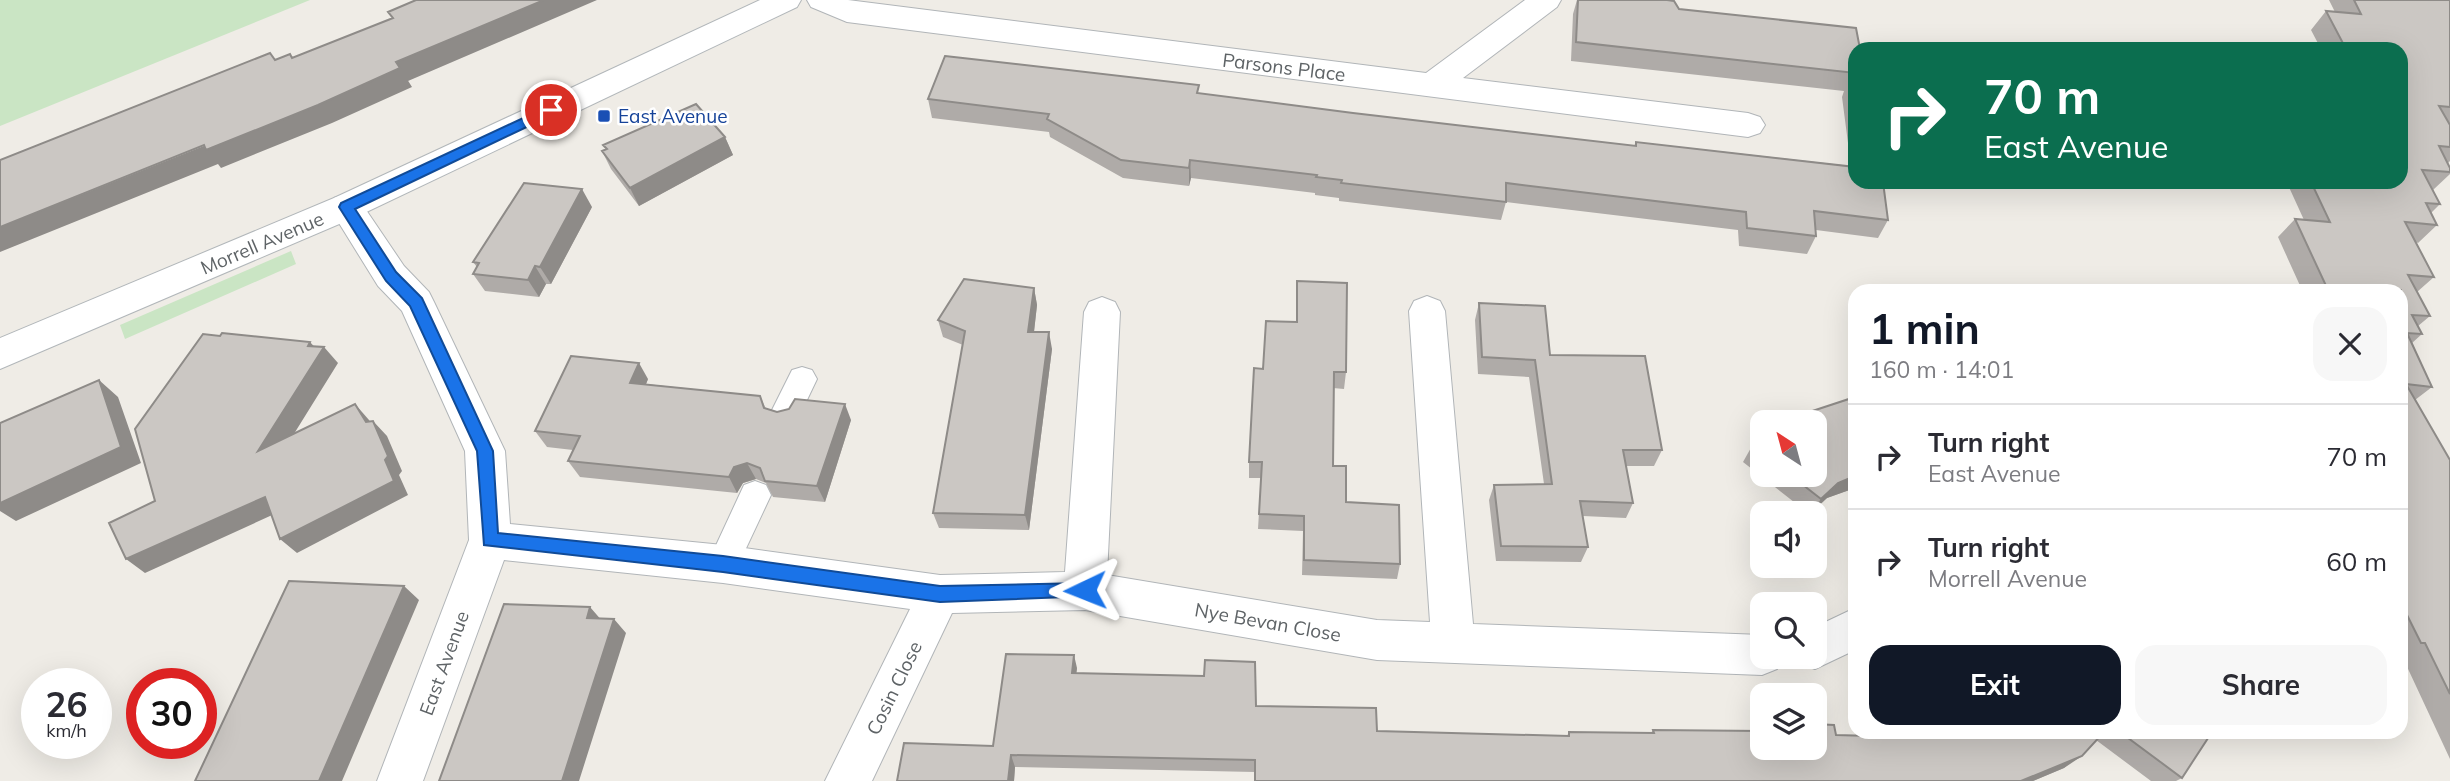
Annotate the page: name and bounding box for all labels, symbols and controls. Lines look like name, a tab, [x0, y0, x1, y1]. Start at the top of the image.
street label: Parsons Place	[1221, 48, 1347, 86]
text: 70 m	[1984, 65, 2100, 126]
icon: right	[1869, 70, 1960, 161]
pin	[521, 80, 581, 140]
icon: arrive	[532, 91, 570, 129]
place label: East Avenue	[618, 104, 728, 128]
marker: East Avenue	[596, 108, 612, 124]
text: East Avenue	[1984, 126, 2169, 166]
street label: Morrell Avenue	[197, 206, 327, 280]
text: 1 min	[1869, 302, 1980, 355]
button: close	[2313, 307, 2387, 381]
text: 160 m · 14:01	[1869, 355, 2014, 384]
north arrow	[1750, 410, 1827, 486]
map controls	[1750, 410, 1827, 760]
text: Turn right	[1928, 426, 2049, 459]
icon: right	[1869, 438, 1907, 476]
text: 70 m	[2326, 440, 2387, 473]
text: East Avenue	[1928, 459, 2061, 488]
button: sound	[1750, 501, 1827, 578]
text: Turn right	[1928, 531, 2049, 564]
icon: right	[1869, 543, 1907, 581]
text: 60 m	[2326, 545, 2387, 578]
position arrow	[1048, 553, 1122, 627]
text: Morrell Avenue	[1928, 564, 2087, 593]
button: search	[1750, 592, 1827, 669]
street label: Nye Bevan Close	[1193, 597, 1343, 647]
street label: East Avenue	[414, 607, 474, 719]
street label: Cosin Close	[861, 637, 927, 739]
button: Exit	[1869, 645, 2121, 725]
button: Share	[2135, 645, 2387, 725]
speed limit sign: 30	[126, 668, 217, 759]
text: 26	[45, 682, 88, 726]
button: layers	[1750, 683, 1827, 760]
text: km/h	[46, 719, 87, 742]

